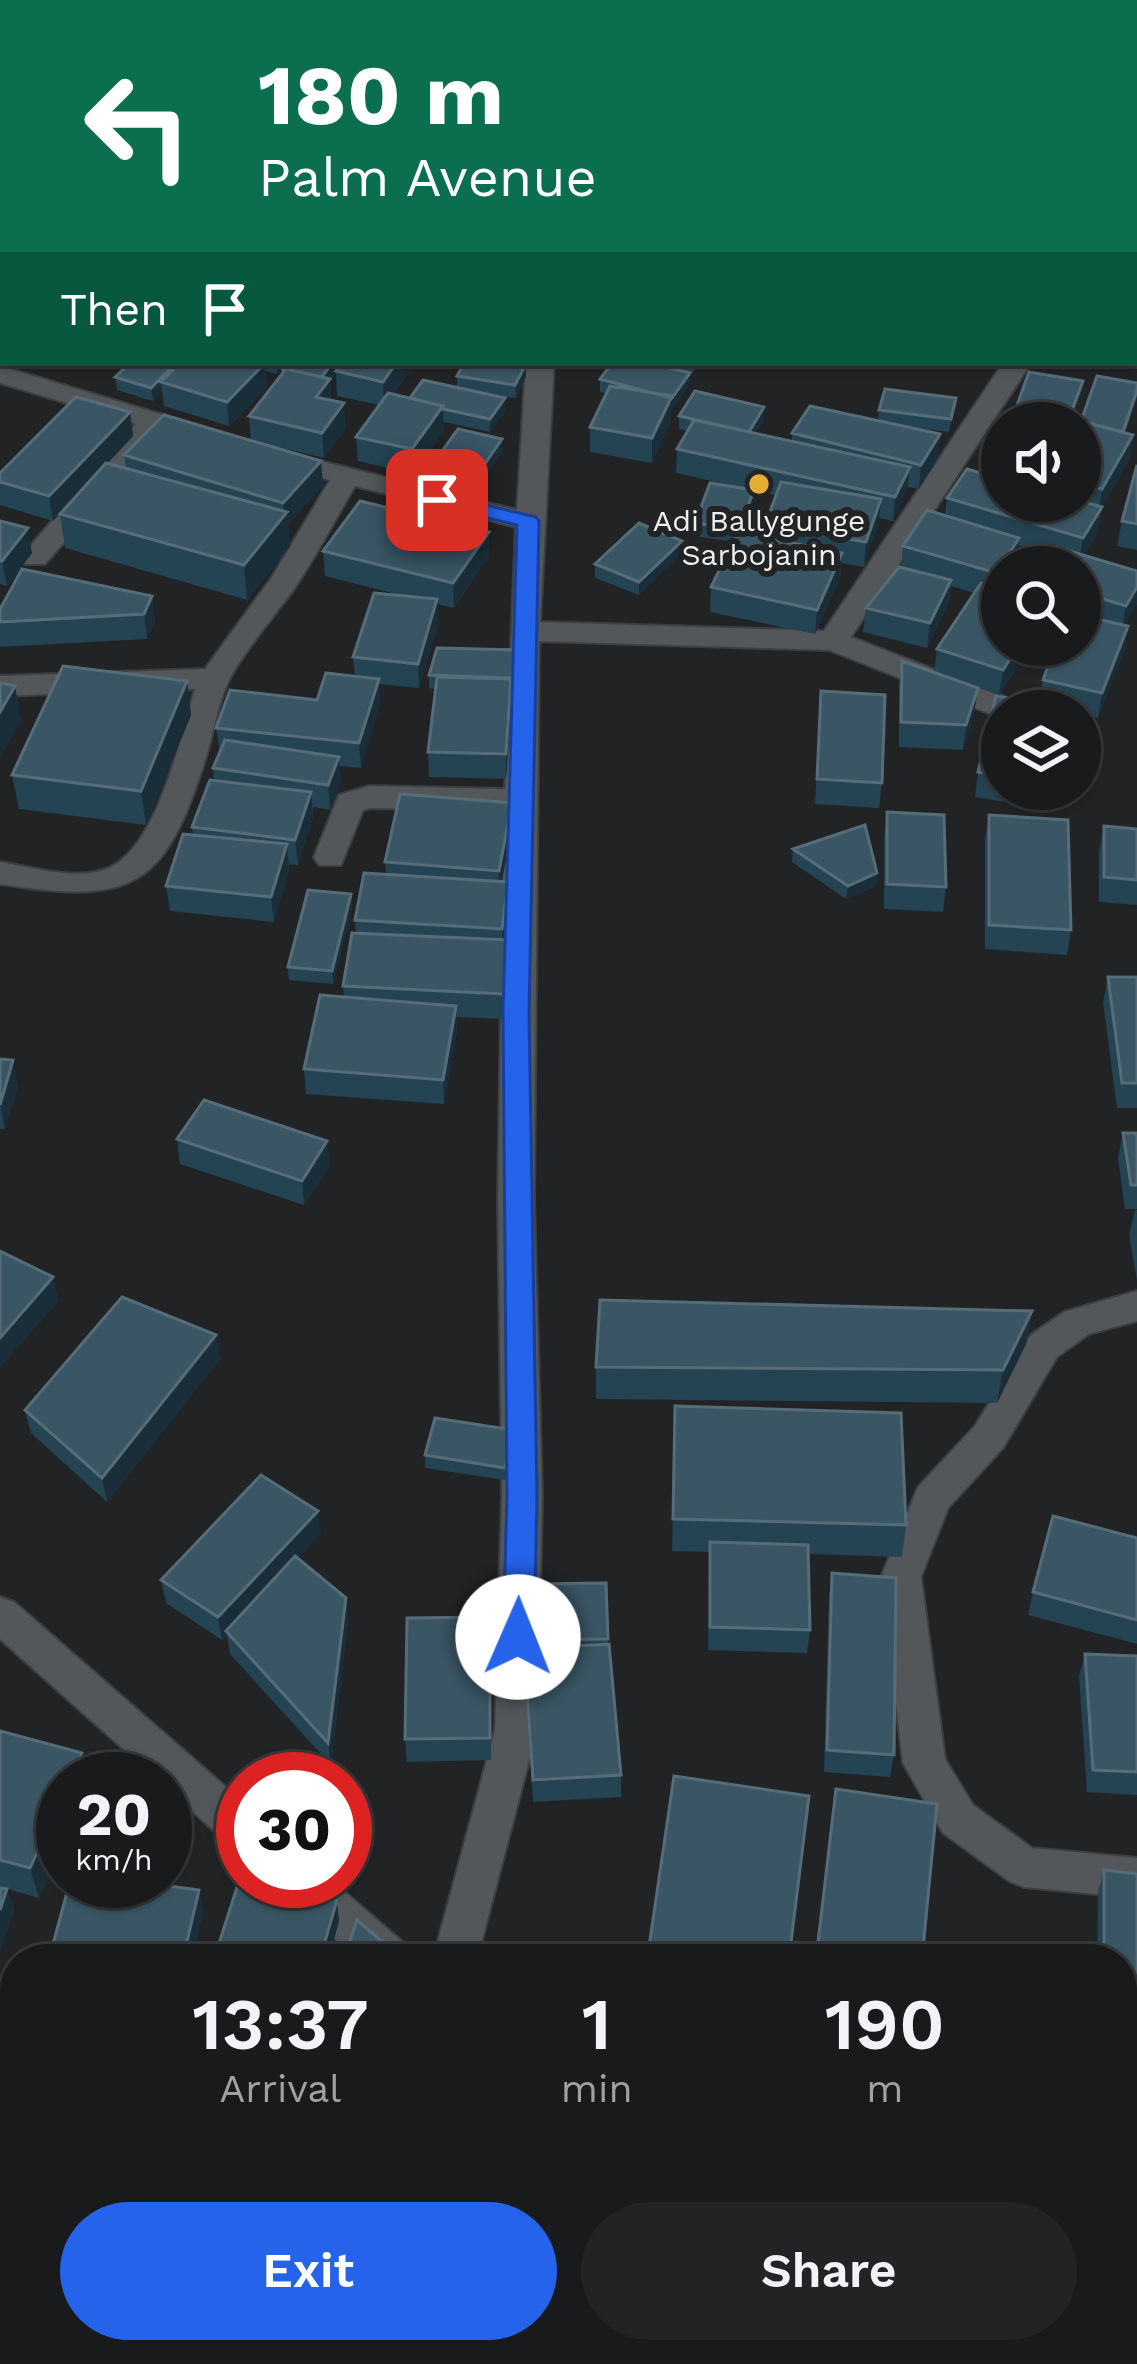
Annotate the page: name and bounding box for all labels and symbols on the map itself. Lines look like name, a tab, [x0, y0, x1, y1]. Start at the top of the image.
pin	[386, 449, 488, 551]
marker: Adi Ballygunge Sarbojanin	[746, 471, 772, 497]
place label: Adi Ballygunge Sarbojanin	[653, 503, 865, 572]
position arrow	[455, 1574, 581, 1700]
speed limit sign: 30	[216, 1752, 372, 1908]

